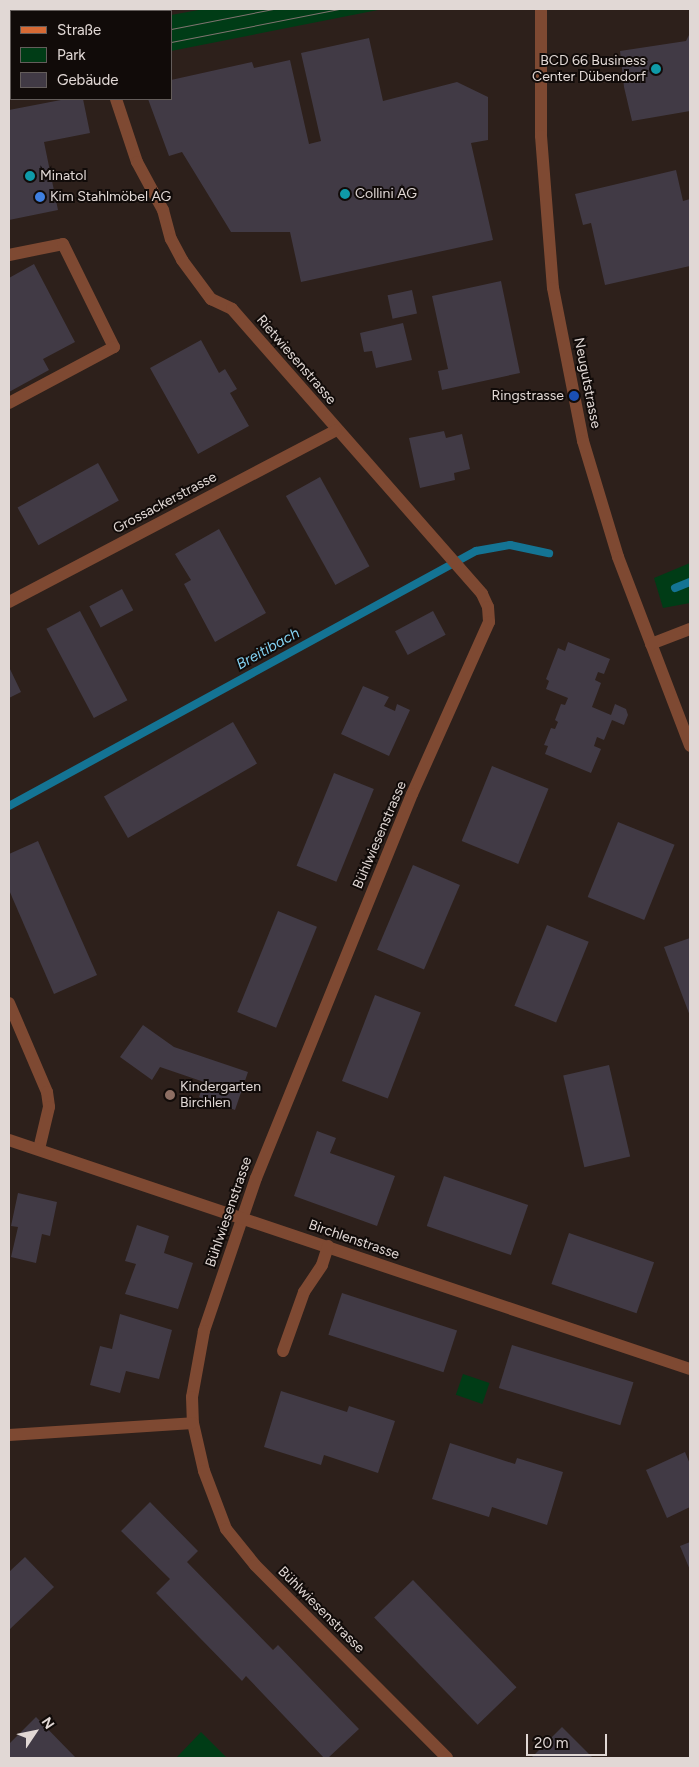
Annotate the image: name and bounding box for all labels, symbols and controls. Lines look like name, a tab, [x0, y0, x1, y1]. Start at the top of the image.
legend	[10, 10, 172, 100]
text: Straße	[57, 21, 101, 39]
text: Park	[57, 46, 86, 64]
place label: BCD 66 Business Center Dübendorf	[532, 53, 646, 85]
marker: BCD 66 Business Center Dübendorf	[650, 63, 662, 75]
text: Gebäude	[57, 71, 118, 89]
place label: Minatol	[40, 168, 87, 184]
marker: Minatol	[24, 170, 36, 182]
place label: Collini AG	[355, 186, 417, 202]
marker: Collini AG	[339, 188, 351, 200]
place label: Kim Stahlmöbel AG	[50, 189, 171, 205]
marker: Kim Stahlmöbel AG	[34, 191, 46, 203]
street label: Rietwiesenstrasse	[253, 312, 339, 408]
street label: Neugutstrasse	[570, 336, 604, 430]
place label: Ringstrasse	[492, 388, 564, 404]
marker: Ringstrasse	[568, 390, 580, 402]
street label: Grossackerstrasse	[110, 469, 220, 537]
water label: Breitibach	[233, 624, 303, 674]
street label: Bühlwiesenstrasse	[350, 779, 410, 891]
place label: Kindergarten Birchlen	[180, 1079, 261, 1112]
marker: Kindergarten Birchlen	[164, 1089, 176, 1101]
street label: Bühlwiesenstrasse	[202, 1155, 256, 1269]
street label: Birchlenstrasse	[306, 1217, 402, 1263]
street label: Bühlwiesenstrasse	[274, 1563, 368, 1657]
north arrow	[10, 1707, 60, 1757]
text: N	[38, 1714, 58, 1733]
scale bar	[529, 1724, 610, 1756]
text: 20 m	[534, 1734, 568, 1752]

